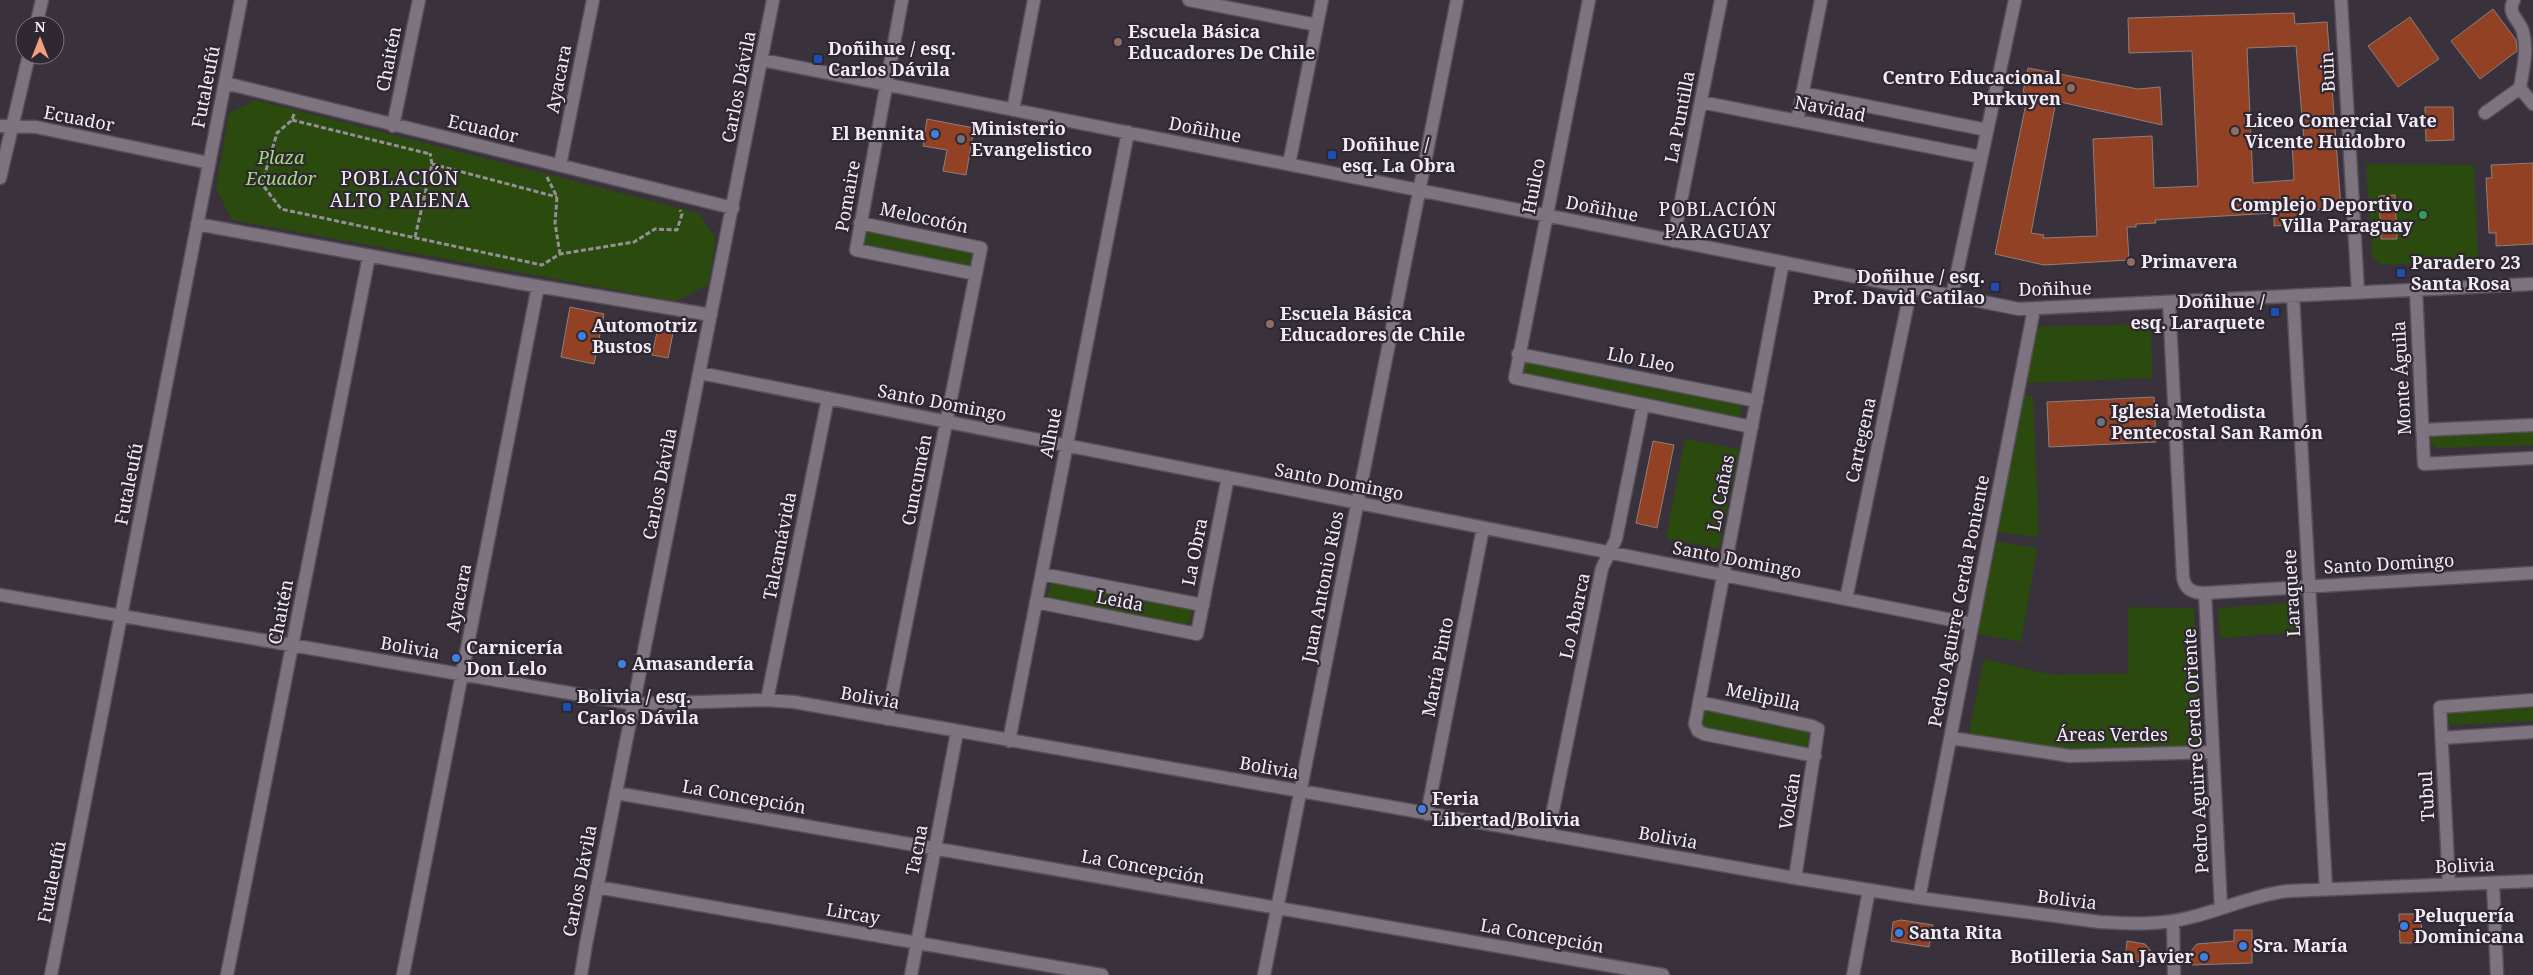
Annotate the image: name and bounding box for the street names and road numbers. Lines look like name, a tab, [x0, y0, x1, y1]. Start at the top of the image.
street label: Chaitén	[370, 24, 406, 93]
street label: Carlos Dávila	[715, 29, 761, 145]
street label: Ayacara	[540, 42, 576, 115]
street label: Futaleufú	[185, 43, 225, 130]
street label: Buin	[2314, 51, 2340, 93]
street label: La Puntilla	[1658, 69, 1700, 165]
street label: Navidad	[1792, 89, 1868, 127]
street label: Ecuador	[42, 99, 117, 137]
street label: Ecuador	[446, 108, 521, 148]
street label: Doñihue	[1167, 110, 1243, 148]
street label: Huilco	[1516, 156, 1550, 216]
street label: Pomaire	[829, 158, 865, 234]
street label: Doñihue	[1564, 189, 1640, 227]
street label: Melocotón	[878, 196, 971, 238]
street label: Doñihue	[2018, 275, 2092, 301]
street label: Monte Águila	[2386, 320, 2416, 436]
street label: Llo Lleo	[1605, 341, 1677, 377]
street label: Santo Domingo	[876, 378, 1009, 426]
street label: Cartegena	[1839, 395, 1881, 485]
street label: Alhué	[1033, 406, 1067, 460]
street label: Carlos Dávila	[636, 426, 682, 542]
street label: Cuncumén	[895, 432, 937, 528]
street label: Futaleufú	[108, 440, 148, 527]
street label: Lo Cañas	[1701, 453, 1739, 533]
street label: Santo Domingo	[1273, 457, 1406, 505]
street label: Pedro Aguirre Cerda Poniente	[1922, 473, 1994, 729]
street label: Talcamávida	[757, 490, 801, 602]
street label: Juan Antonio Ríos	[1295, 509, 1348, 666]
street label: La Obra	[1176, 516, 1212, 588]
street label: Santo Domingo	[1671, 535, 1804, 583]
street label: Santo Domingo	[2323, 548, 2455, 578]
street label: Laraquete	[2277, 549, 2305, 637]
street label: Ayacara	[440, 561, 476, 634]
street label: Lo Abarca	[1553, 570, 1595, 661]
street label: Chaitén	[262, 577, 298, 646]
street label: Leida	[1094, 584, 1146, 616]
street label: María Pinto	[1416, 615, 1458, 719]
street label: Pedro Aguirre Cerda Oriente	[2177, 628, 2213, 874]
street label: Bolivia	[379, 630, 442, 664]
street label: Melipilla	[1724, 676, 1803, 716]
street label: Bolivia	[839, 680, 902, 714]
street label: Áreas Verdes	[2056, 722, 2168, 746]
street label: Bolivia	[1238, 750, 1301, 784]
street label: Volcán	[1773, 770, 1805, 831]
street label: Tubul	[2413, 770, 2439, 822]
street label: La Concepción	[680, 773, 808, 819]
street label: Bolivia	[1637, 820, 1700, 854]
street label: Tacna	[899, 822, 933, 877]
street label: Carlos Dávila	[556, 823, 602, 939]
street label: Futaleufú	[31, 838, 71, 925]
street label: La Concepción	[1079, 843, 1207, 889]
street label: Bolivia	[2435, 852, 2495, 878]
street label: Bolivia	[2036, 883, 2098, 915]
street label: Lircay	[824, 896, 883, 930]
street label: La Concepción	[1478, 912, 1606, 958]

